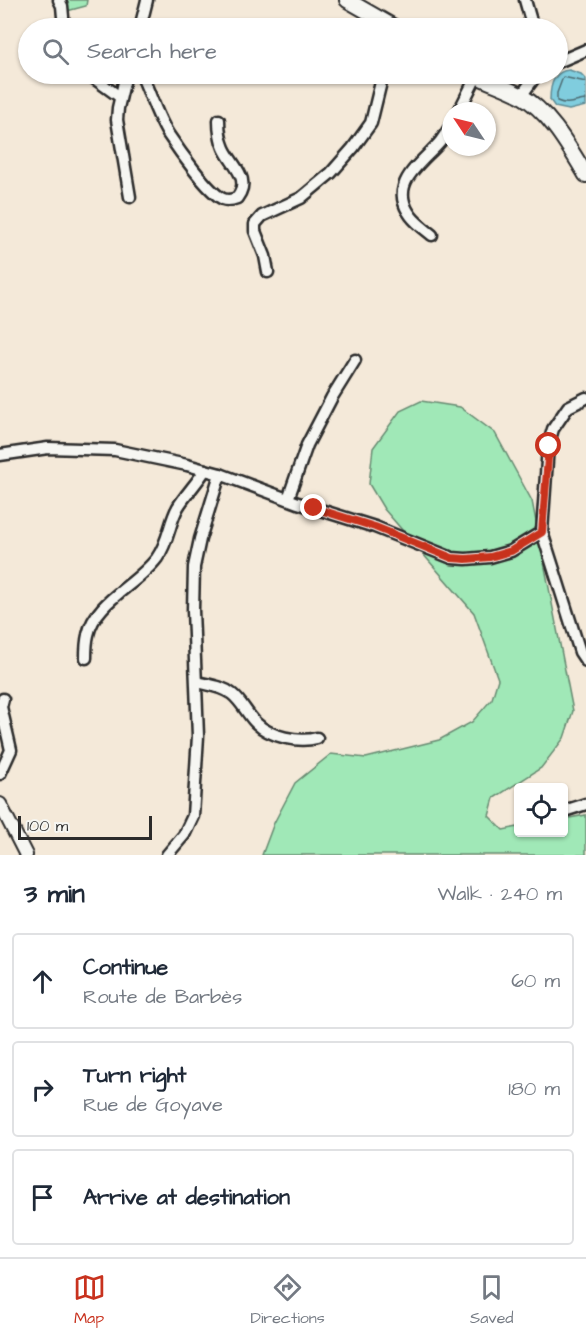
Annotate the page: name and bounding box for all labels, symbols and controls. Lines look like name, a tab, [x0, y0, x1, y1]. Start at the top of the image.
search box	[18, 18, 568, 84]
icon: search	[39, 35, 72, 68]
text: Search here	[87, 36, 217, 67]
north arrow	[442, 102, 496, 156]
route start	[535, 432, 561, 458]
route end	[300, 494, 326, 520]
map controls	[514, 783, 568, 837]
button: locate	[514, 783, 568, 837]
scale bar	[18, 813, 152, 840]
text: 100 m	[27, 815, 68, 837]
text: 3 min	[24, 876, 85, 912]
text: Walk · 240 m	[438, 880, 562, 908]
text: Continue	[83, 952, 168, 983]
icon: ahead	[26, 965, 59, 998]
text: 60 m	[511, 967, 560, 995]
text: Route de Barbès	[83, 983, 242, 1011]
text: Turn right	[83, 1060, 186, 1091]
icon: right	[26, 1073, 59, 1106]
text: 180 m	[508, 1075, 560, 1103]
text: Rue de Goyave	[83, 1091, 223, 1119]
icon: arrive	[26, 1181, 59, 1214]
text: Arrive at destination	[83, 1182, 290, 1213]
tab: Map	[73, 1271, 106, 1329]
tab: Directions	[251, 1271, 325, 1329]
tab: Saved	[470, 1271, 513, 1329]

